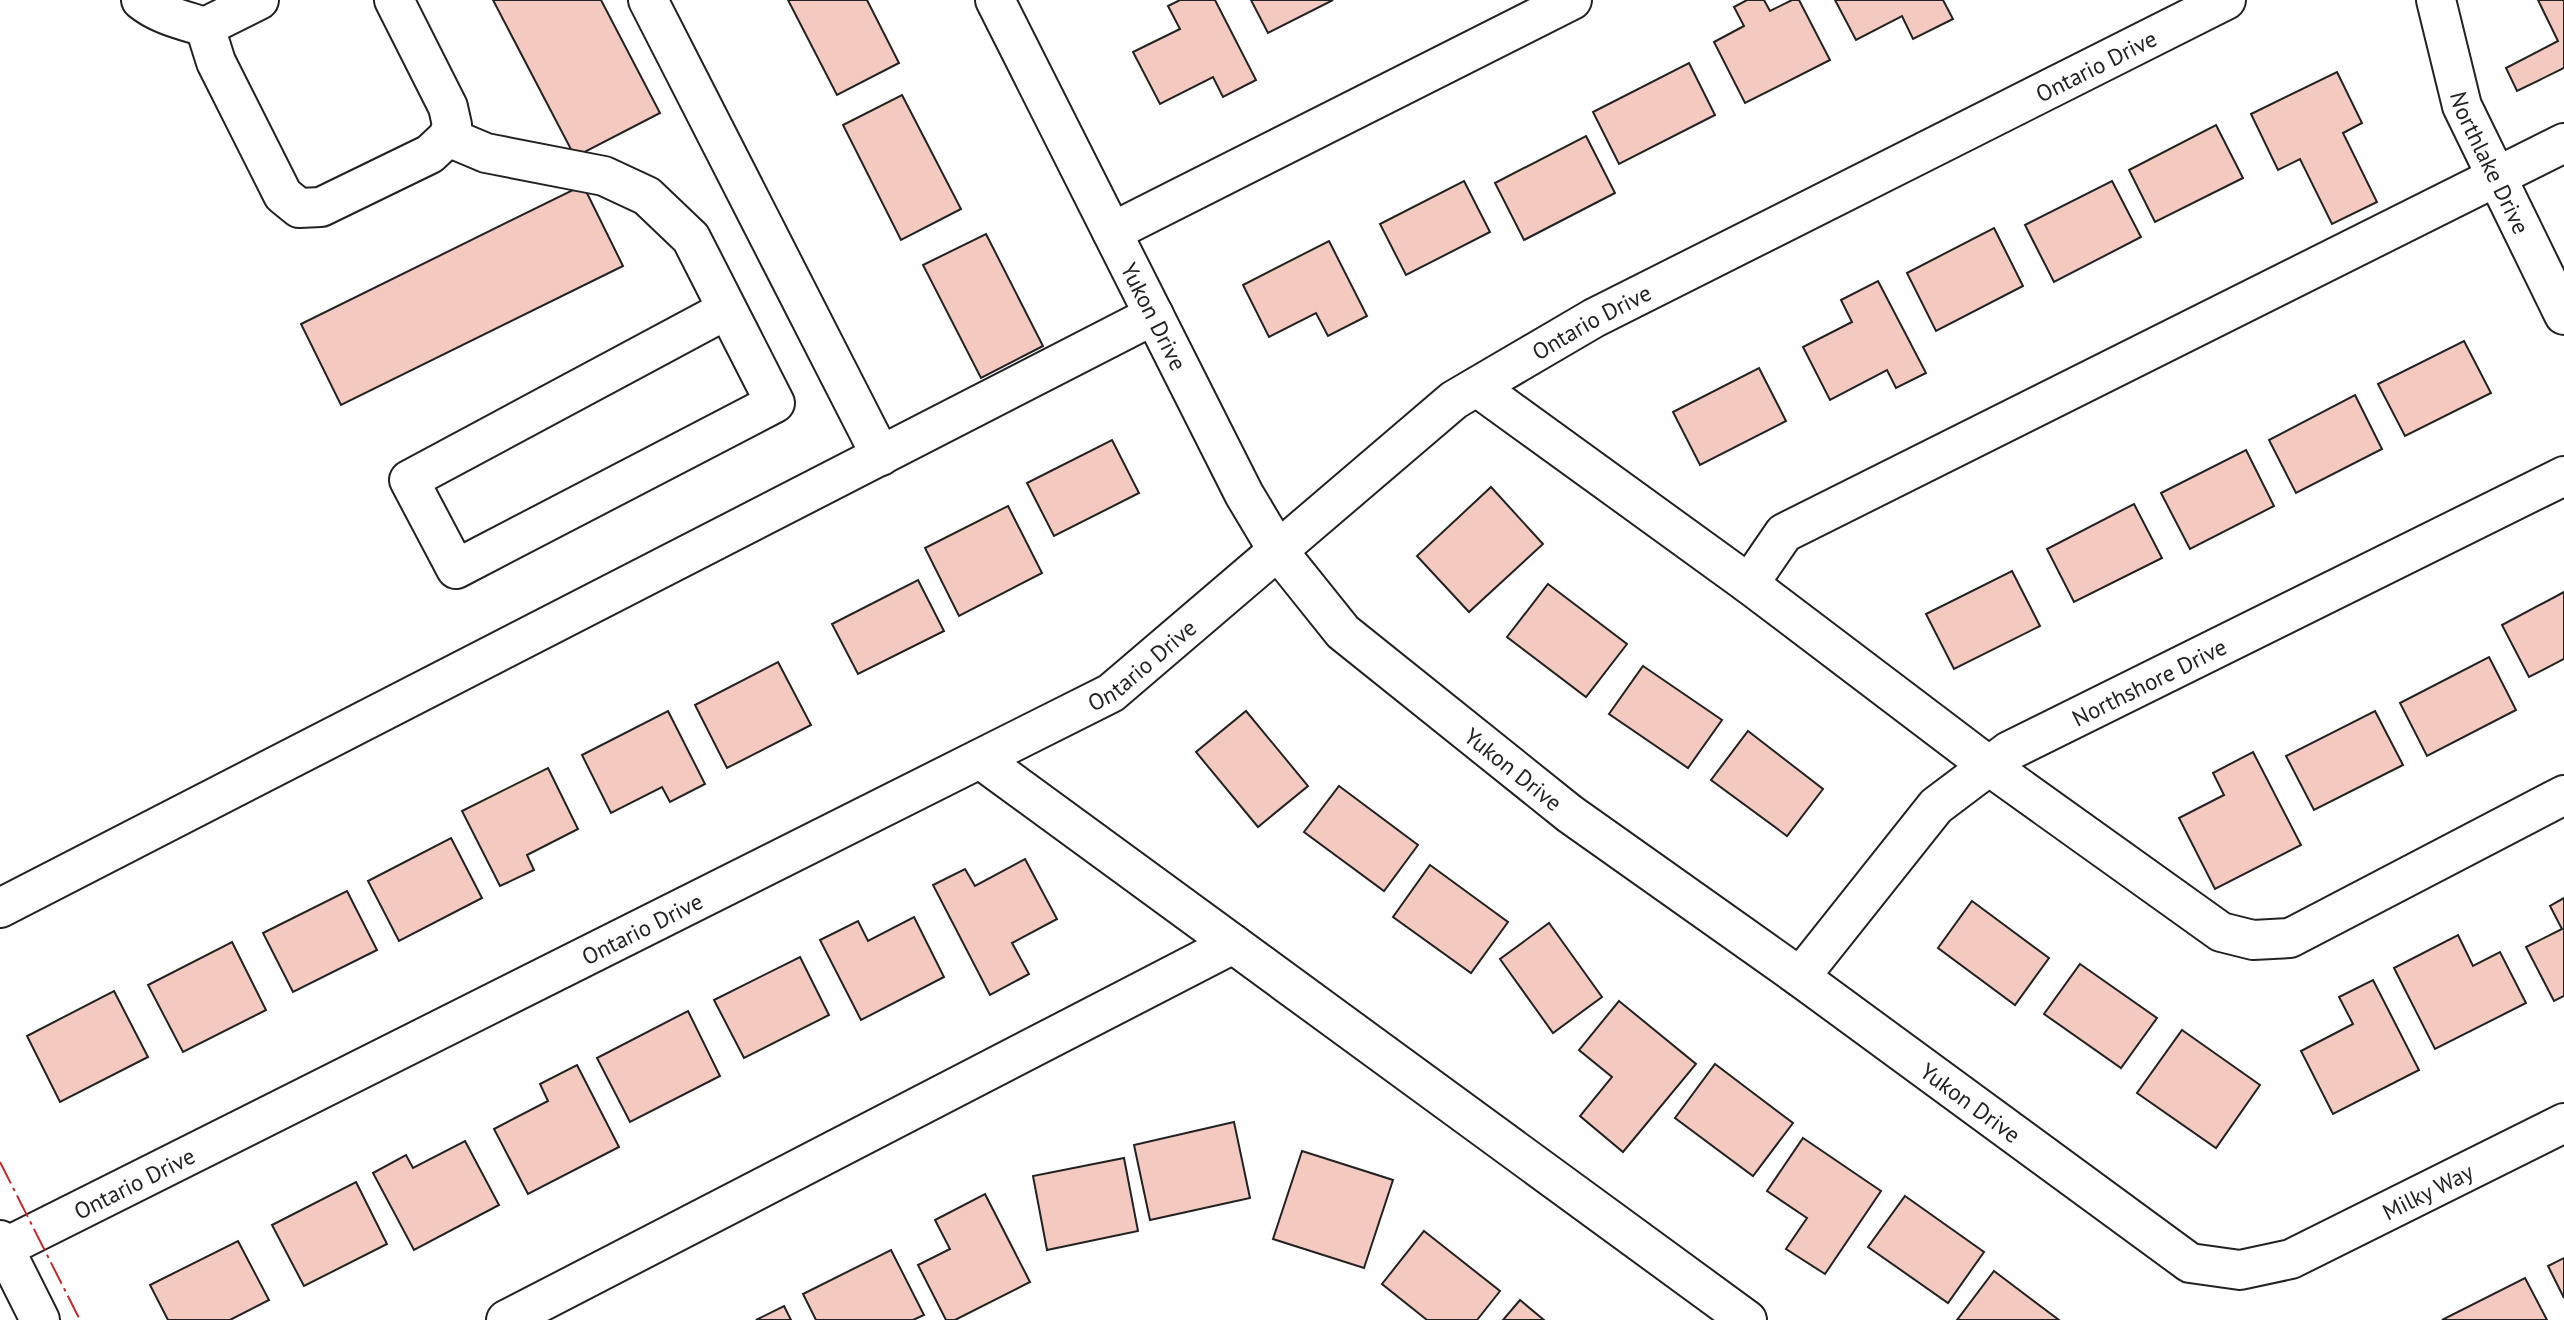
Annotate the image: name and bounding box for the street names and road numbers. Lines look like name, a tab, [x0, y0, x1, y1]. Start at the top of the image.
street label: Ontario Drive	[2031, 23, 2161, 108]
street label: Northlake Drive	[2444, 88, 2537, 239]
street label: Yukon Drive	[1115, 257, 1194, 375]
street label: Ontario Drive	[1526, 277, 1656, 366]
street label: Ontario Drive	[1082, 612, 1202, 717]
street label: Northshore Drive	[2067, 631, 2231, 732]
street label: Yukon Drive	[1459, 721, 1568, 817]
street label: Ontario Drive	[577, 886, 707, 971]
street label: Yukon Drive	[1915, 1056, 2026, 1148]
street label: Ontario Drive	[69, 1140, 199, 1225]
street label: Milky Way	[2377, 1156, 2478, 1226]

